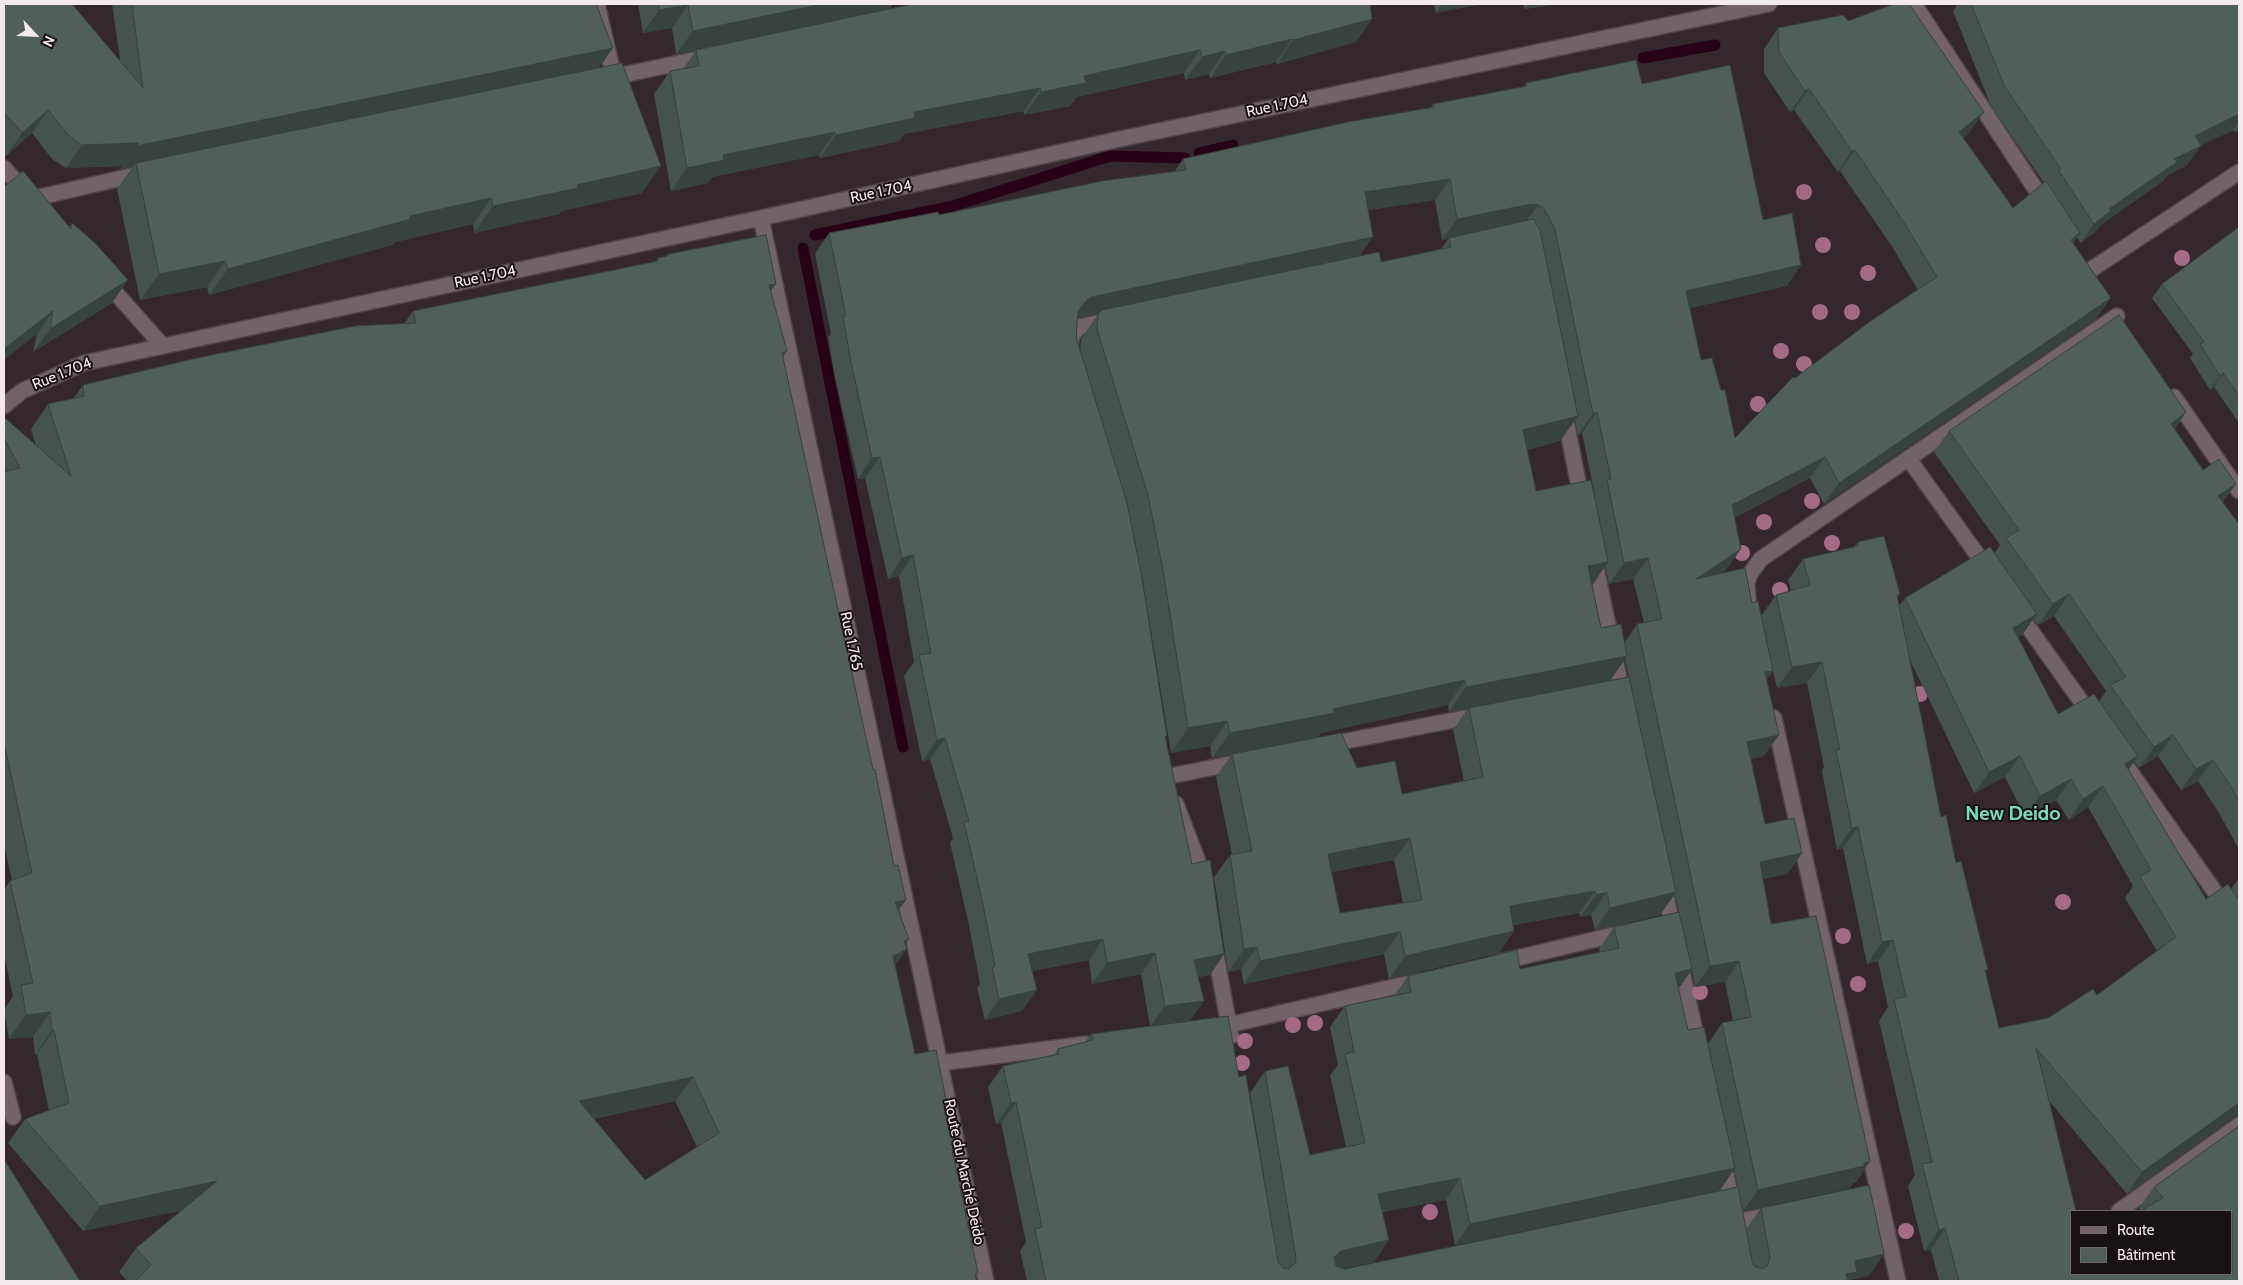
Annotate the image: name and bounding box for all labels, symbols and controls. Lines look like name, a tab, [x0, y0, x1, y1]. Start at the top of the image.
north arrow	[10, 10, 60, 60]
text: N	[38, 33, 59, 50]
street label: Rue 1.704	[1245, 91, 1309, 121]
street label: Rue 1.704	[849, 177, 913, 207]
street label: Rue 1.704	[453, 262, 517, 292]
street label: Rue 1.704	[30, 354, 94, 394]
street label: Rue 1.765	[836, 610, 866, 672]
district label: New Deido	[1965, 802, 2061, 826]
street label: Route du Marché Deido	[940, 1097, 988, 1247]
legend	[2070, 1210, 2233, 1275]
text: Route	[2117, 1221, 2155, 1239]
text: Bâtiment	[2117, 1246, 2175, 1264]

